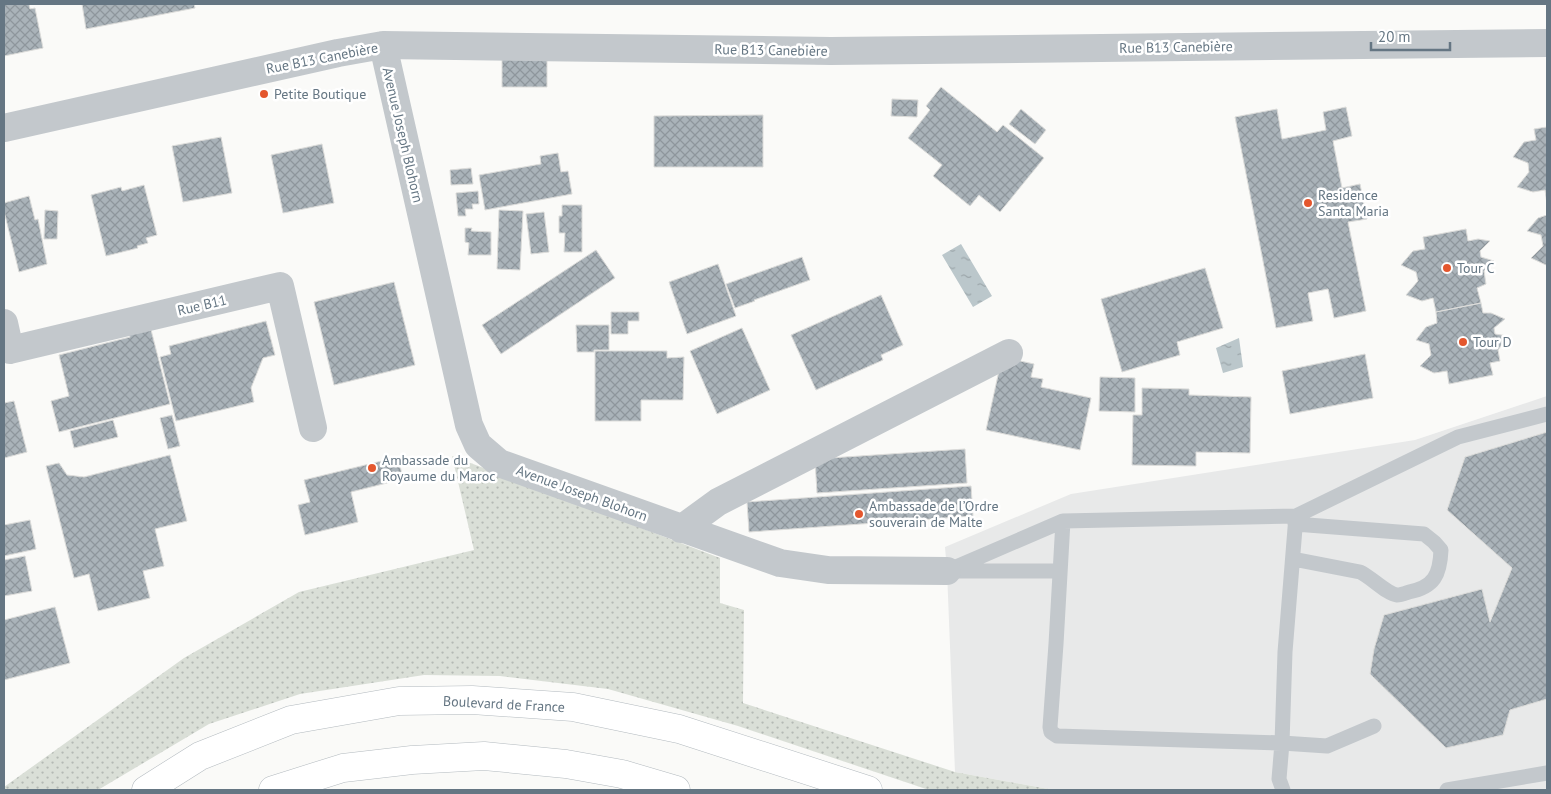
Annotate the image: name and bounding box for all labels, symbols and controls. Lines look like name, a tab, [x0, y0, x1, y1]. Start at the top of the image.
scale bar	[1371, 20, 1450, 52]
text: 20 m	[1378, 27, 1411, 46]
street label: Rue B13 Canebière	[1119, 37, 1233, 57]
street label: Rue B13 Canebière	[265, 38, 379, 78]
street label: Rue B13 Canebière	[714, 40, 828, 60]
street label: Avenue Joseph Blohorn	[379, 66, 427, 204]
place label: Petite Boutique	[274, 85, 366, 103]
marker: Petite Boutique	[258, 88, 270, 100]
place label: Residence Santa Maria	[1318, 186, 1389, 220]
marker: Residence Santa Maria	[1302, 197, 1314, 209]
place label: Tour C	[1457, 259, 1495, 277]
marker: Tour C	[1441, 262, 1453, 274]
street label: Rue B11	[176, 291, 228, 319]
place label: Tour D	[1473, 333, 1512, 351]
marker: Tour D	[1457, 336, 1469, 348]
place label: Ambassade du Royaume du Maroc	[382, 451, 496, 485]
street label: Avenue Joseph Blohorn	[514, 461, 650, 525]
marker: Ambassade du Royaume du Maroc	[366, 462, 378, 474]
place label: Ambassade de l’Ordre souverain de Malte	[869, 497, 999, 531]
marker: Ambassade de l’Ordre souverain de Malte	[853, 508, 865, 520]
street label: Boulevard de France	[443, 692, 565, 716]

